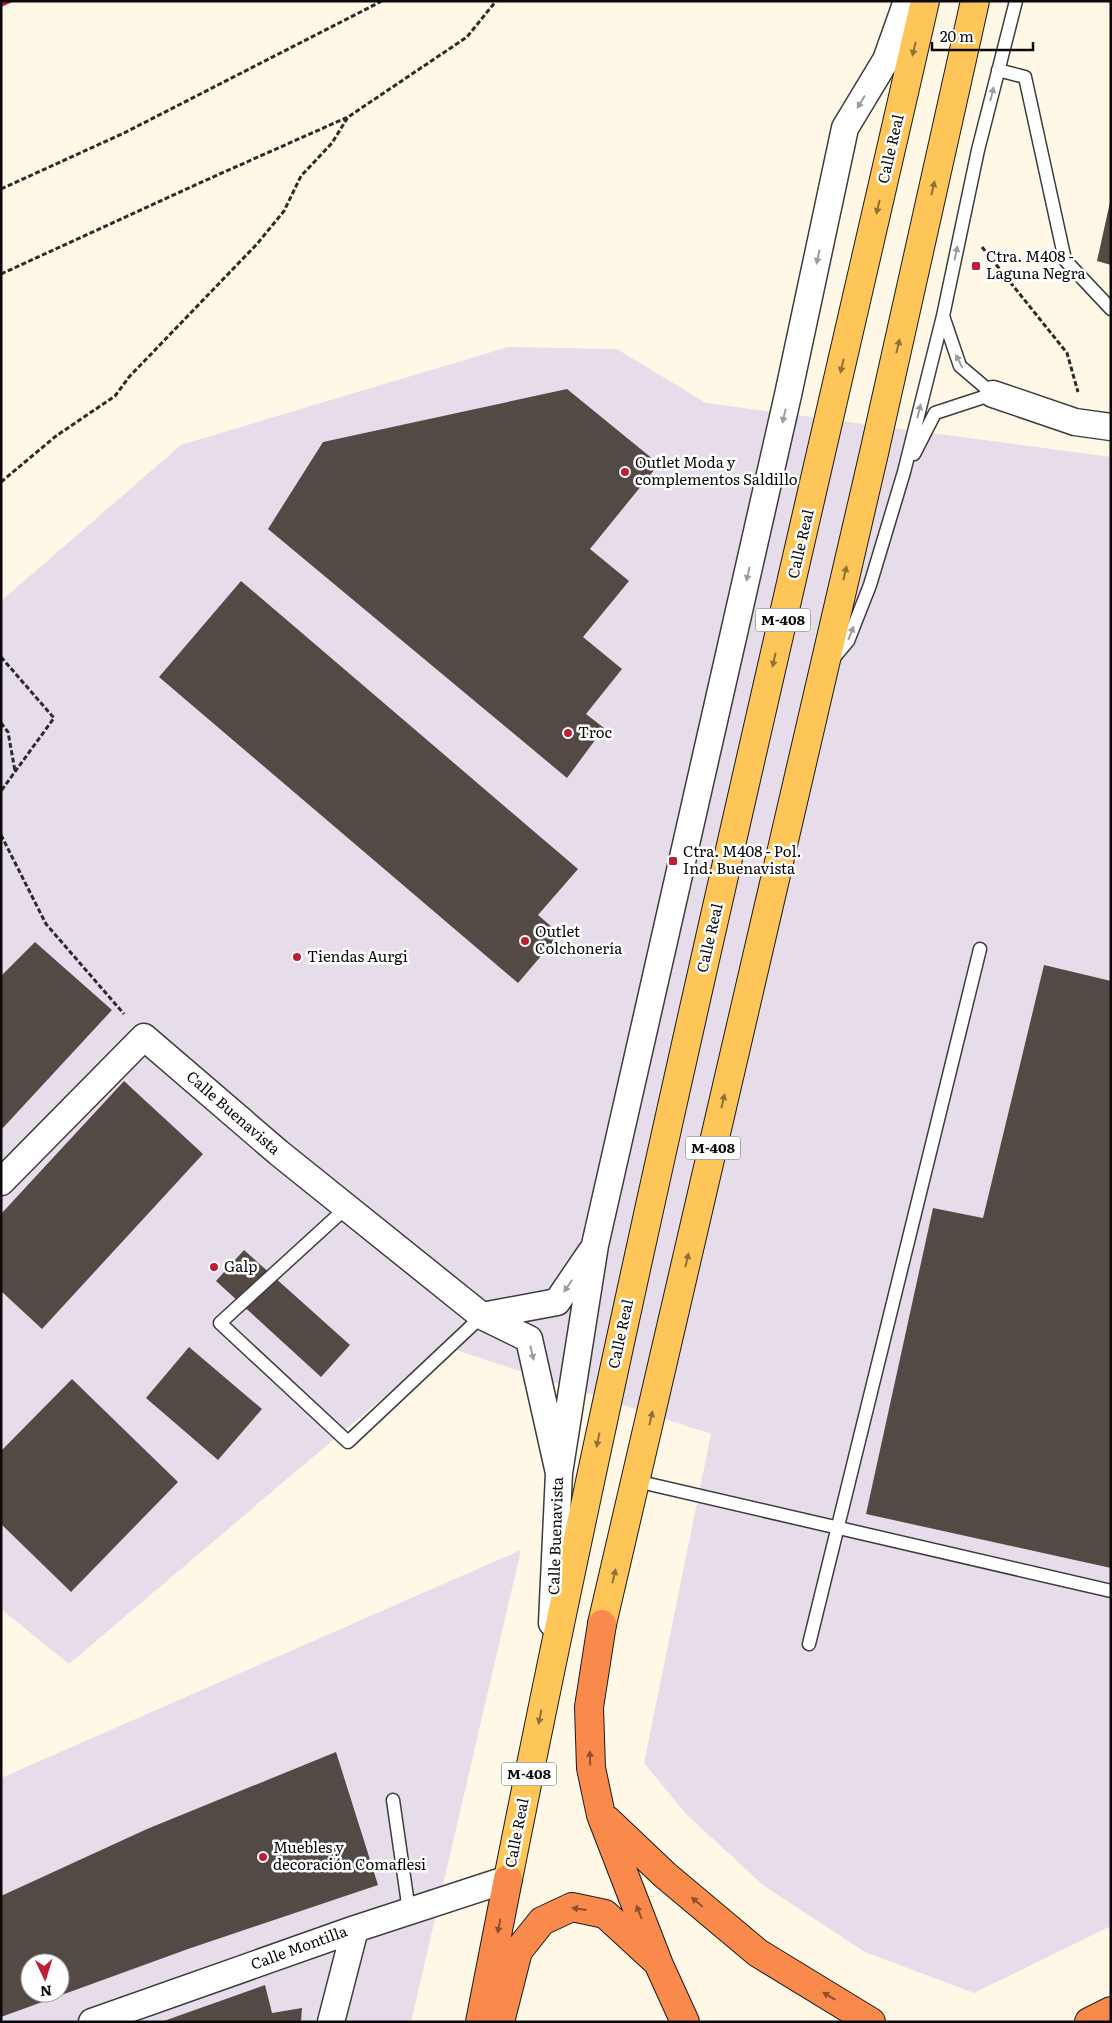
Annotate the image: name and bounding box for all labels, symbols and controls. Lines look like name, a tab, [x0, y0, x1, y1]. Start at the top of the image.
scale bar	[932, 20, 1033, 52]
text: 20 m	[940, 24, 974, 47]
one-way arrow	[910, 41, 918, 56]
one-way arrow	[988, 87, 996, 102]
one-way arrow	[856, 95, 865, 108]
street label: Calle Real	[870, 112, 909, 186]
one-way arrow	[929, 180, 937, 195]
one-way arrow	[874, 200, 882, 215]
place label: Ctra. M408 - Laguna Negra	[986, 244, 1087, 284]
one-way arrow	[952, 245, 960, 260]
one-way arrow	[813, 249, 821, 265]
marker: Ctra. M408 - Laguna Negra	[970, 260, 982, 272]
one-way arrow	[894, 339, 902, 354]
one-way arrow	[955, 354, 964, 369]
one-way arrow	[838, 358, 846, 373]
one-way arrow	[915, 403, 923, 418]
one-way arrow	[779, 408, 787, 424]
place label: Outlet Moda y complementos Saldillo	[635, 450, 798, 490]
marker: Outlet Moda y complementos Saldillo	[619, 466, 631, 478]
street label: Calle Real	[780, 507, 819, 581]
one-way arrow	[841, 565, 849, 580]
one-way arrow	[744, 567, 752, 582]
road number: M-408	[756, 608, 810, 632]
one-way arrow	[848, 626, 856, 640]
one-way arrow	[770, 653, 778, 668]
place label: Troc	[578, 720, 612, 743]
marker: Troc	[562, 727, 574, 739]
place label: Ctra. M408 - Pol. Ind. Buenavista	[683, 839, 801, 879]
marker: Ctra. M408 - Pol. Ind. Buenavista	[667, 855, 679, 867]
street label: Calle Real	[689, 901, 728, 975]
place label: Outlet Colchonería	[535, 919, 623, 959]
marker: Outlet Colchonería	[519, 935, 531, 947]
place label: Tiendas Aurgi	[307, 944, 408, 967]
marker: Tiendas Aurgi	[291, 951, 303, 963]
street label: Calle Buenavista	[182, 1064, 287, 1160]
one-way arrow	[719, 1094, 727, 1109]
road number: M-408	[686, 1136, 740, 1160]
one-way arrow	[683, 1252, 691, 1267]
place label: Galp	[224, 1254, 258, 1277]
marker: Galp	[208, 1261, 220, 1273]
one-way arrow	[563, 1279, 573, 1293]
street label: Calle Real	[601, 1297, 638, 1371]
one-way arrow	[528, 1345, 536, 1361]
one-way arrow	[647, 1411, 655, 1426]
one-way arrow	[594, 1432, 602, 1448]
street label: Calle Buenavista	[541, 1476, 568, 1595]
one-way arrow	[610, 1569, 618, 1584]
one-way arrow	[536, 1709, 544, 1725]
one-way arrow	[586, 1750, 594, 1766]
road number: M-408	[502, 1762, 556, 1786]
street label: Calle Real	[498, 1796, 534, 1869]
place label: Muebles y decoración Comaflesi	[273, 1835, 426, 1875]
marker: Muebles y decoración Comaflesi	[257, 1851, 269, 1863]
one-way arrow	[691, 1897, 704, 1908]
one-way arrow	[635, 1904, 643, 1919]
one-way arrow	[570, 1905, 586, 1913]
street label: Calle Montilla	[247, 1918, 351, 1975]
one-way arrow	[494, 1919, 502, 1935]
north arrow	[20, 1953, 70, 2003]
text: N	[39, 1982, 53, 2002]
one-way arrow	[823, 1992, 836, 2001]

